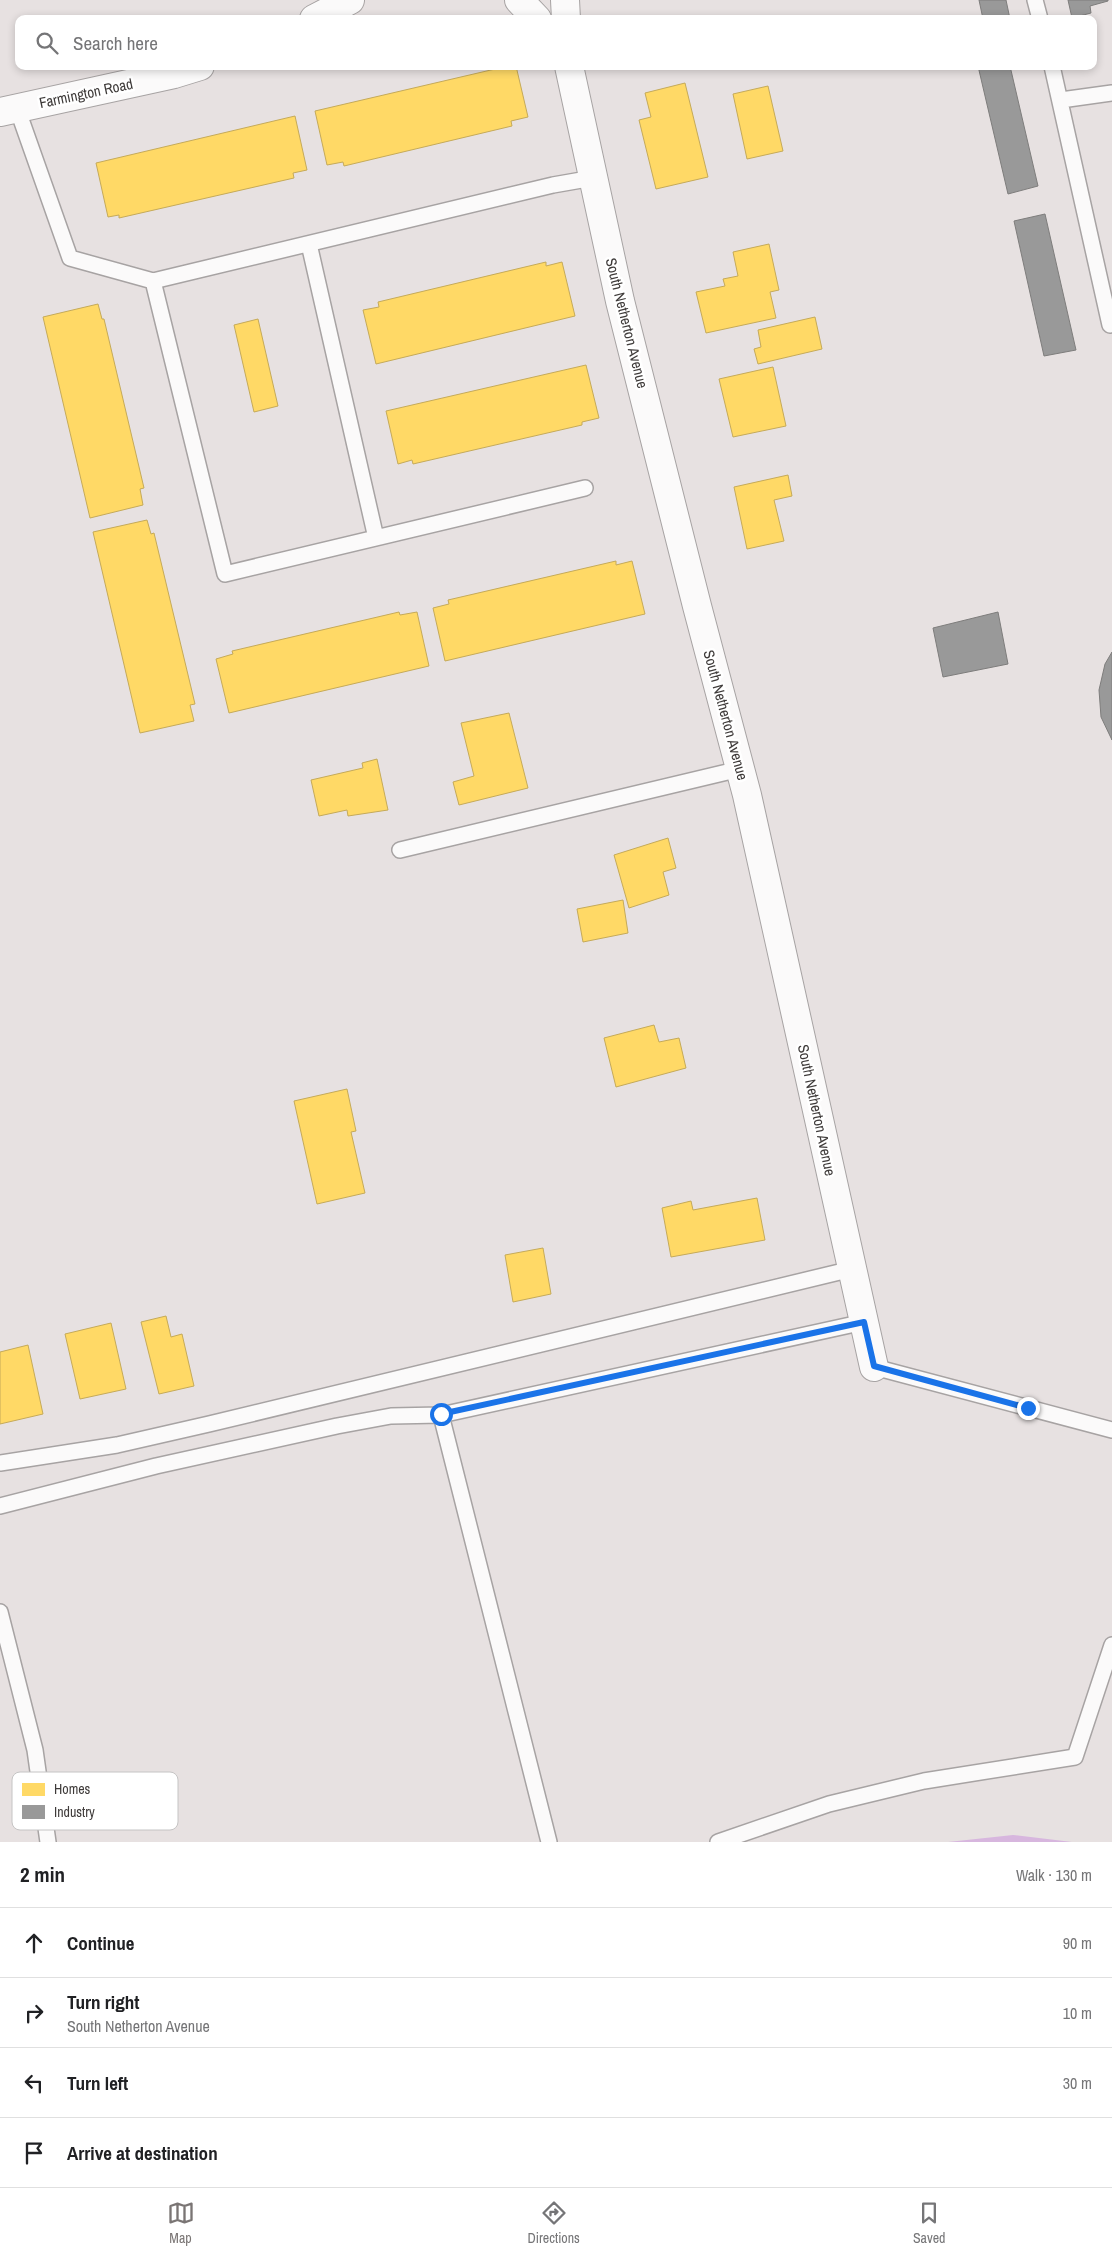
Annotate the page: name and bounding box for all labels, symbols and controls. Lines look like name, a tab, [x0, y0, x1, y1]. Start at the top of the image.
search box	[15, 15, 1097, 70]
icon: search	[33, 29, 61, 57]
text: Search here	[73, 30, 158, 56]
street label: Farmington Road	[37, 73, 135, 113]
street label: South Netherton Avenue	[601, 256, 653, 391]
street label: South Netherton Avenue	[699, 648, 754, 783]
street label: South Netherton Avenue	[793, 1042, 841, 1178]
route end	[1017, 1397, 1040, 1420]
route start	[430, 1403, 453, 1426]
legend	[12, 1772, 178, 1830]
text: Homes	[54, 1780, 91, 1798]
text: Industry	[54, 1803, 95, 1821]
text: 2 min	[20, 1860, 65, 1889]
text: Walk · 130 m	[1016, 1864, 1092, 1886]
icon: ahead	[20, 1929, 48, 1957]
text: Continue	[67, 1930, 135, 1956]
text: 90 m	[1063, 1932, 1092, 1954]
text: Turn right	[67, 1989, 139, 2015]
icon: right	[20, 1999, 48, 2027]
text: 10 m	[1063, 2002, 1092, 2024]
text: South Netherton Avenue	[67, 2015, 210, 2037]
icon: left	[20, 2069, 48, 2097]
text: Turn left	[67, 2070, 128, 2096]
text: 30 m	[1063, 2072, 1092, 2094]
icon: arrive	[20, 2139, 48, 2167]
text: Arrive at destination	[67, 2140, 218, 2166]
tab: Map	[167, 2199, 195, 2247]
tab: Directions	[528, 2199, 580, 2247]
tab: Saved	[913, 2199, 945, 2247]

